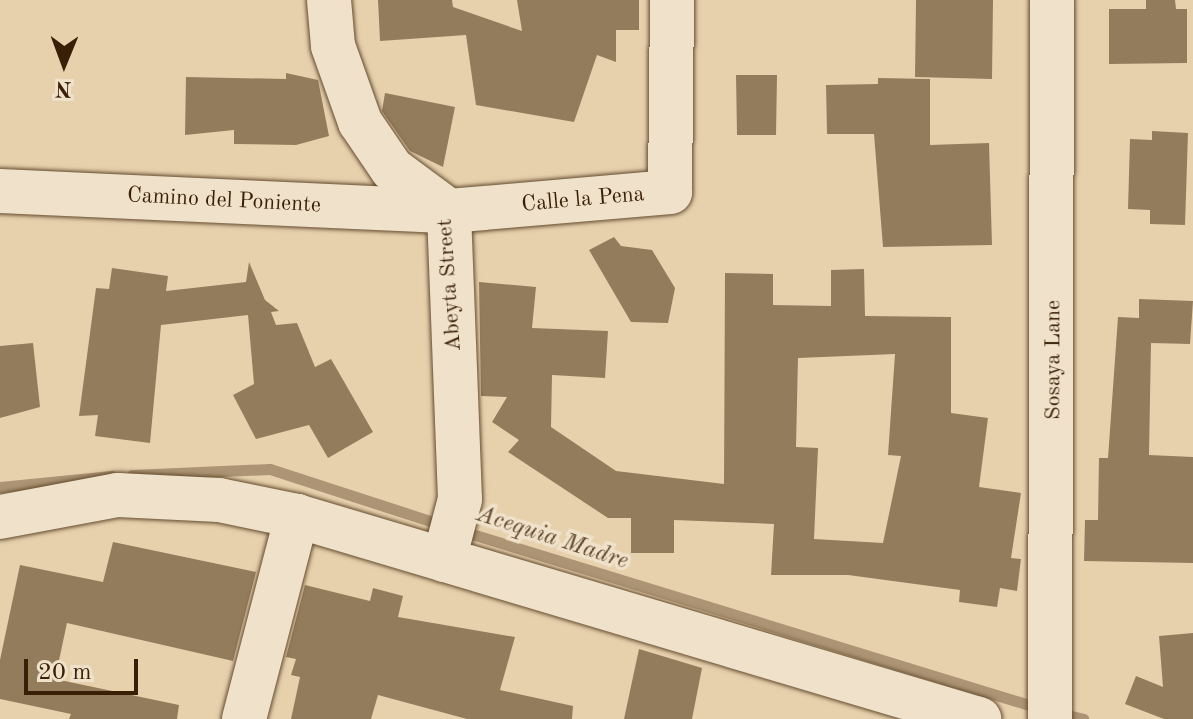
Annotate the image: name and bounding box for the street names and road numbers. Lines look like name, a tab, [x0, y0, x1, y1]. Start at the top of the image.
street label: Calle la Pena	[520, 181, 646, 219]
street label: Camino del Poniente	[126, 183, 322, 219]
street label: Abeyta Street	[432, 218, 468, 352]
street label: Sosaya Lane	[1041, 300, 1067, 420]

